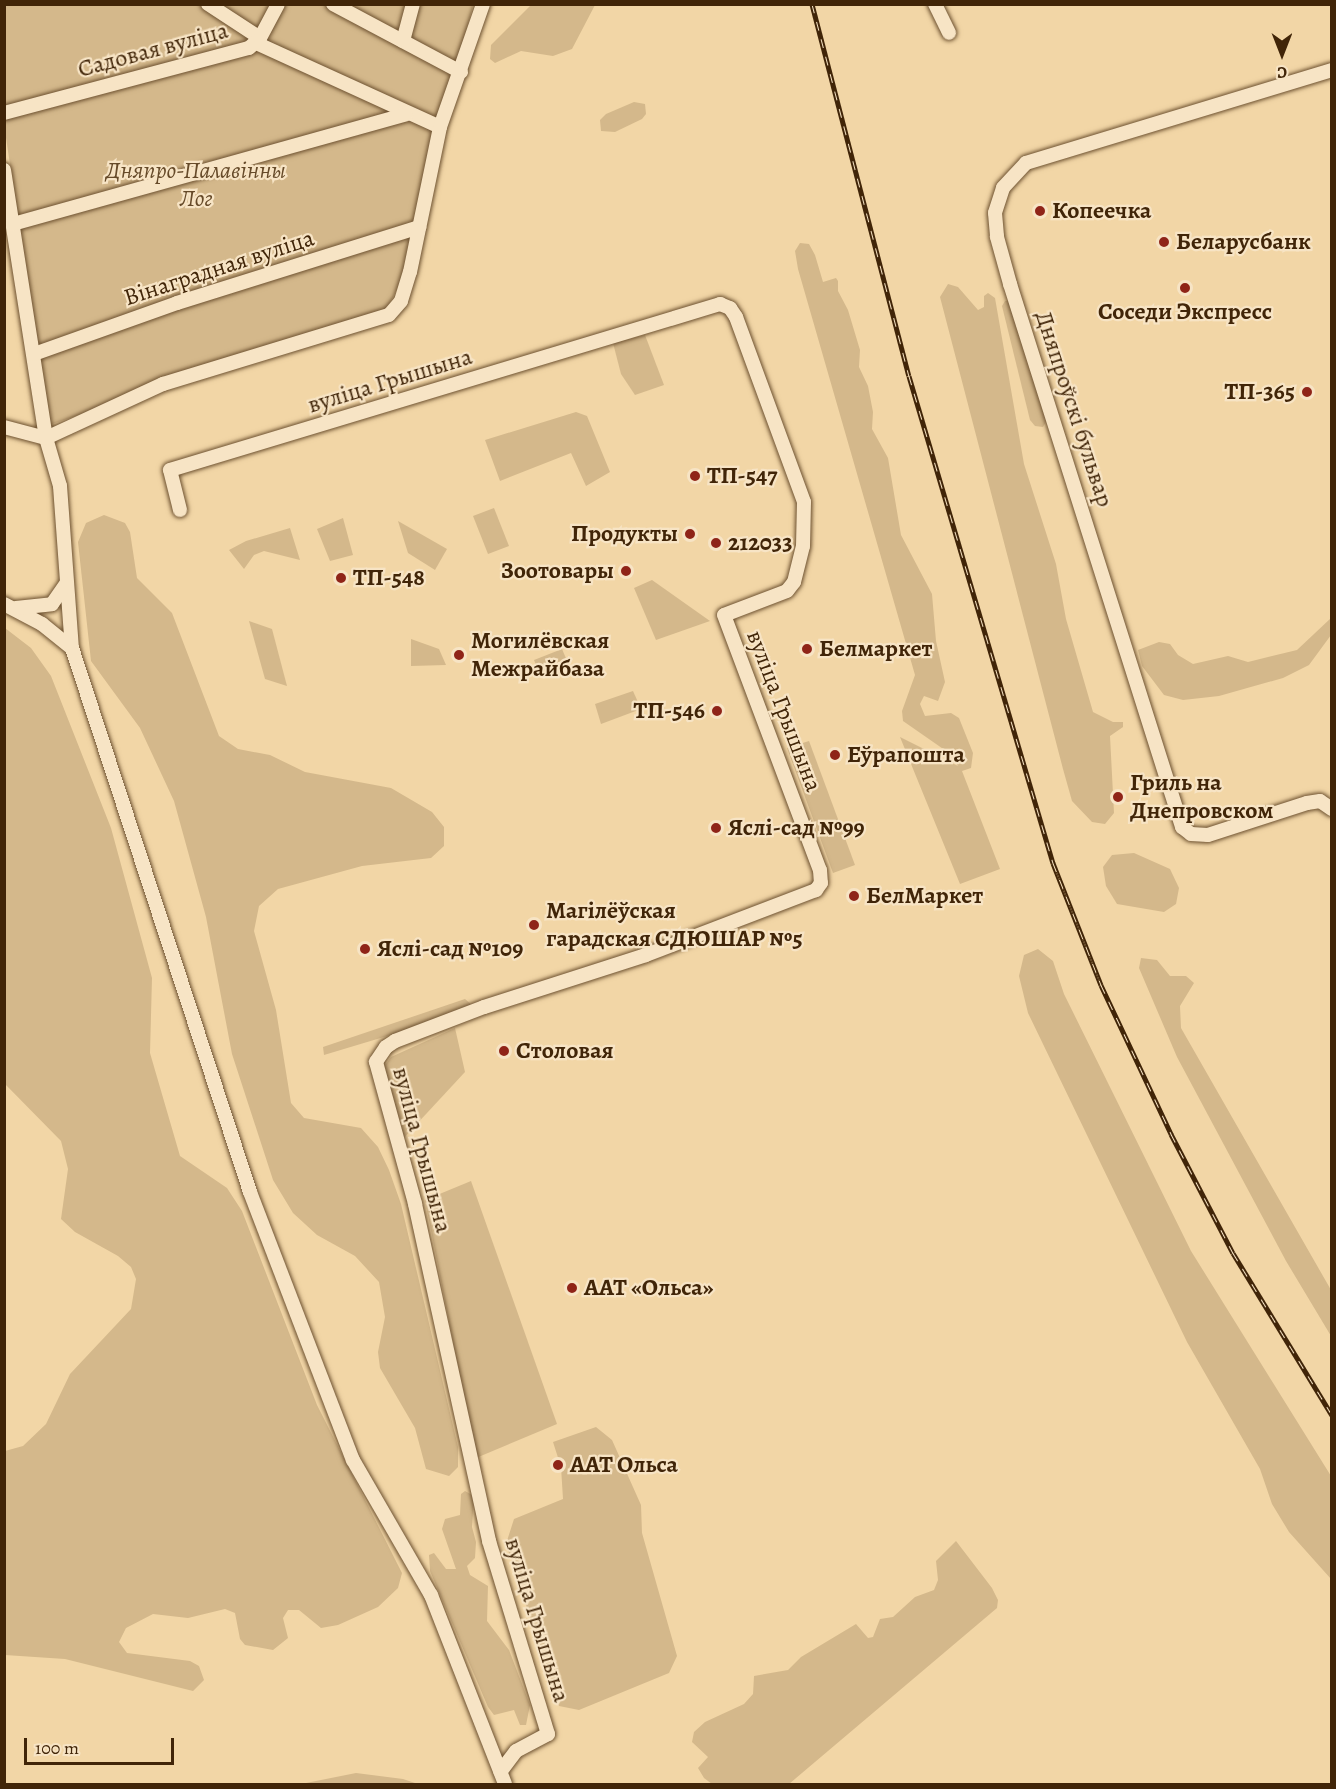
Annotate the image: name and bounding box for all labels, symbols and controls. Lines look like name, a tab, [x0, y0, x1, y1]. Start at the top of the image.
street label: Садовая вуліца	[75, 16, 231, 84]
north arrow	[1252, 24, 1312, 84]
text: С	[1277, 61, 1287, 83]
park label: Дняпро-Палавінны Лог	[106, 157, 286, 213]
place label: Копеечка	[1052, 197, 1151, 225]
marker: Копеечка	[1033, 204, 1047, 218]
street label: Вінаградная вуліца	[120, 224, 318, 312]
place label: Беларусбанк	[1176, 228, 1311, 256]
marker: Беларусбанк	[1157, 235, 1171, 249]
marker: Соседи Экспресс	[1178, 281, 1192, 295]
place label: Соседи Экспресс	[1098, 298, 1272, 326]
street label: Дняпроўскі бульвар	[1029, 307, 1119, 511]
street label: вуліца Грышына	[304, 342, 476, 420]
place label: ТП-365	[1224, 378, 1295, 406]
marker: ТП-365	[1300, 385, 1314, 399]
place label: ТП-547	[707, 462, 778, 490]
marker: ТП-547	[688, 469, 702, 483]
place label: Продукты	[571, 520, 678, 548]
marker: Продукты	[683, 527, 697, 541]
place label: 212033	[728, 529, 792, 557]
marker: 212033	[709, 536, 723, 550]
place label: Зоотовары	[501, 557, 614, 585]
place label: ТП-548	[353, 564, 425, 592]
marker: Зоотовары	[619, 564, 633, 578]
marker: ТП-548	[334, 571, 348, 585]
street label: вуліца Грышына	[740, 626, 828, 796]
place label: Могилёвская Межрайбаза	[471, 627, 609, 683]
place label: Белмаркет	[819, 635, 932, 663]
marker: Белмаркет	[800, 642, 814, 656]
marker: Могилёвская Межрайбаза	[452, 648, 466, 662]
place label: ТП-546	[634, 697, 705, 725]
marker: ТП-546	[710, 704, 724, 718]
place label: Еўрапошта	[847, 741, 965, 769]
marker: Еўрапошта	[828, 748, 842, 762]
place label: Гриль на Днепровском	[1130, 769, 1274, 825]
marker: Гриль на Днепровском	[1111, 790, 1125, 804]
place label: Яслі-сад №99	[728, 814, 865, 842]
marker: Яслі-сад №99	[709, 821, 723, 835]
place label: БелМаркет	[866, 882, 983, 910]
marker: БелМаркет	[847, 889, 861, 903]
place label: Магілёўская гарадская СДЮШАР №5	[546, 897, 803, 953]
marker: Магілёўская гарадская СДЮШАР №5	[527, 918, 541, 932]
place label: Яслі-сад №109	[377, 935, 523, 963]
marker: Яслі-сад №109	[358, 942, 372, 956]
place label: Столовая	[516, 1037, 614, 1065]
marker: Столовая	[497, 1044, 511, 1058]
street label: вуліца Грышына	[386, 1064, 458, 1236]
place label: ААТ «Ольса»	[584, 1274, 714, 1302]
marker: ААТ «Ольса»	[565, 1281, 579, 1295]
place label: ААТ Ольса	[570, 1451, 678, 1479]
marker: ААТ Ольса	[551, 1458, 565, 1472]
street label: вуліца Грышына	[498, 1534, 576, 1706]
scale bar	[27, 1726, 177, 1764]
text: 100 m	[35, 1736, 79, 1760]

